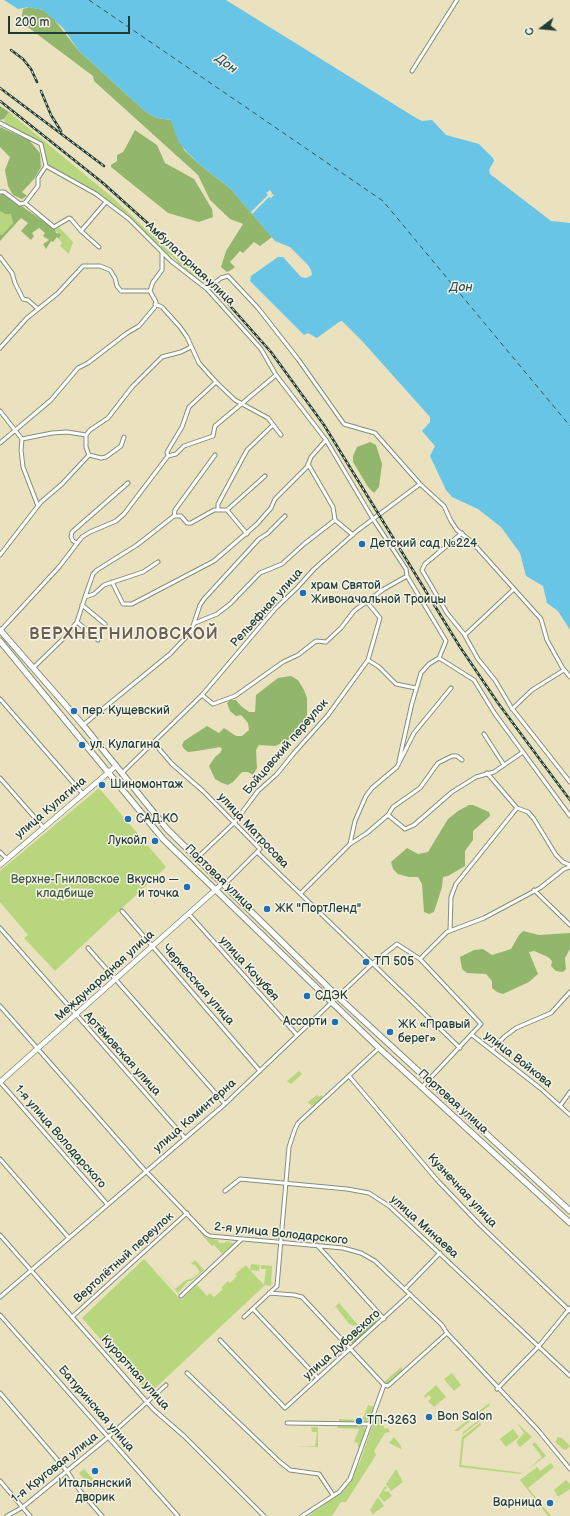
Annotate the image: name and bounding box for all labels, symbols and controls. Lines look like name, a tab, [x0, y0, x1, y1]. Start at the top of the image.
scale bar	[10, 8, 132, 34]
north arrow	[522, 8, 562, 48]
text: 200 m	[15, 15, 49, 30]
text: С	[523, 26, 537, 37]
water label: Дон	[212, 51, 240, 77]
street label: Амбулаторная улица	[142, 219, 238, 309]
water label: Дон	[449, 280, 473, 296]
place label: Детский сад №224	[370, 537, 477, 551]
marker: Детский сад №224	[357, 539, 367, 549]
street label: Рельефная улица	[228, 566, 306, 650]
place label: храм Святой Живоначальной Троицы	[311, 579, 446, 607]
marker: храм Святой Живоначальной Троицы	[298, 588, 308, 598]
district label: ВЕРХНЕГНИЛОВСКОЙ	[29, 625, 219, 645]
street label: Бойцовский переулок	[240, 696, 332, 798]
place label: пер. Кущевский	[82, 704, 170, 718]
marker: пер. Кущевский	[69, 706, 79, 716]
place label: ул. Кулагина	[90, 738, 160, 752]
marker: ул. Кулагина	[77, 740, 87, 750]
street label: улица Кулагина	[12, 774, 90, 842]
place label: Шиномонтаж	[110, 778, 183, 792]
marker: Шиномонтаж	[97, 780, 107, 790]
street label: улица Матросова	[214, 790, 292, 872]
place label: САД.КО	[136, 812, 178, 826]
marker: САД.КО	[123, 814, 133, 824]
place label: Лукойл	[108, 834, 147, 848]
marker: Лукойл	[150, 836, 160, 846]
street label: Портовая улица	[182, 842, 256, 914]
park label: Верхне-Гниловское кладбище	[11, 873, 119, 901]
place label: Вкусно — и точка	[127, 873, 179, 901]
marker: Вкусно — и точка	[182, 882, 192, 892]
place label: ЖК "ПортЛенд"	[275, 902, 361, 916]
marker: ЖК "ПортЛенд"	[262, 904, 272, 914]
street label: Международная улица	[52, 928, 158, 1024]
street label: улица Кочубея	[216, 934, 282, 1004]
street label: Черкесская улица	[159, 942, 237, 1028]
place label: ТП 505	[374, 955, 414, 969]
marker: ТП 505	[361, 957, 371, 967]
place label: СДЭК	[315, 989, 347, 1003]
marker: СДЭК	[302, 991, 312, 1001]
street label: Артёмовская улица	[80, 1009, 164, 1099]
place label: Ассорти	[283, 1015, 327, 1029]
marker: Ассорти	[330, 1017, 340, 1027]
place label: ЖК «Правый берег»	[398, 1018, 470, 1046]
marker: ЖК «Правый берег»	[385, 1027, 395, 1037]
street label: улица Войкова	[481, 1029, 555, 1091]
street label: Портовая улица	[415, 1067, 491, 1137]
street label: улица Коминтерна	[151, 1076, 239, 1156]
street label: 1-я улица Володарского	[11, 1082, 109, 1192]
street label: Кузнечная улица	[424, 1151, 500, 1231]
street label: улица Минаева	[387, 1193, 461, 1261]
street label: Вертолётный переулок	[71, 1210, 177, 1306]
street label: 2-я улица Володарского	[213, 1220, 349, 1248]
street label: улица Дубовского	[301, 1307, 383, 1383]
street label: Курортная улица	[98, 1333, 172, 1413]
street label: Батуринская улица	[55, 1363, 137, 1455]
place label: Bon Salon	[437, 1410, 492, 1424]
marker: Bon Salon	[424, 1412, 434, 1422]
place label: ТП-3263	[367, 1414, 417, 1428]
marker: ТП-3263	[354, 1416, 364, 1426]
street label: 1-я Круговая улица	[9, 1430, 101, 1506]
marker: Итальянский дворик	[90, 1466, 100, 1476]
place label: Итальянский дворик	[58, 1477, 132, 1505]
place label: Варница	[493, 1496, 542, 1510]
marker: Варница	[545, 1498, 555, 1508]

